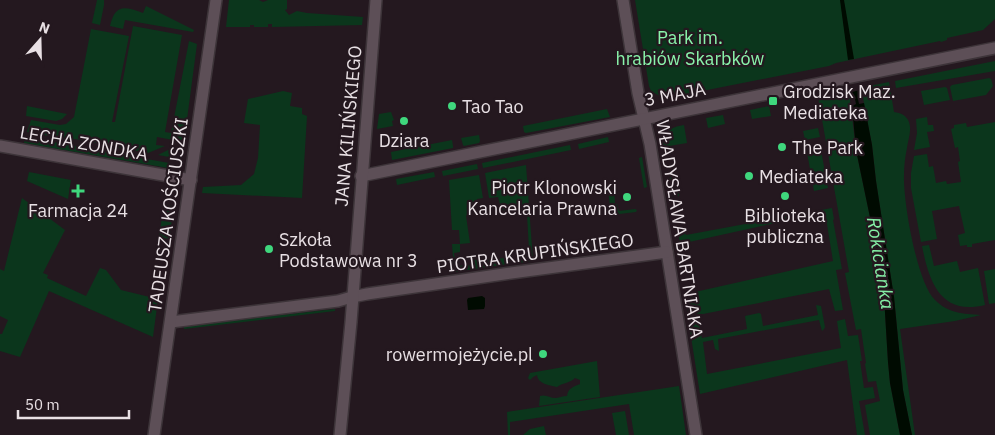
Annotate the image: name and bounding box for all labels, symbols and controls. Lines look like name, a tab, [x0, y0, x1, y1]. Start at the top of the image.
north arrow	[15, 15, 65, 65]
text: N	[37, 18, 52, 38]
park label: Park im. hrabiów Skarbków	[616, 26, 765, 70]
street label: JANA KILIŃSKIEGO	[330, 45, 366, 207]
street label: 3 MAJA	[642, 77, 708, 111]
place label: Grodzisk Maz. Mediateka	[783, 80, 896, 124]
place label: Tao Tao	[462, 95, 524, 118]
marker: Grodzisk Maz. Mediateka	[767, 95, 779, 107]
marker: Tao Tao	[446, 100, 458, 112]
marker: Dziara	[398, 115, 410, 127]
street label: TADEUSZA KOŚCIUSZKI	[143, 116, 193, 314]
street label: WŁADYSŁAWA BARTNIAKA	[651, 118, 709, 340]
street label: LECHA ZONDKA	[18, 120, 150, 166]
place label: Dziara	[379, 129, 430, 152]
place label: The Park	[792, 136, 864, 159]
marker: The Park	[776, 141, 788, 153]
place label: Mediateka	[759, 165, 844, 188]
marker: Mediateka	[743, 170, 755, 182]
place label: Piotr Klonowski Kancelaria Prawna	[467, 176, 617, 220]
marker: Farmacja 24	[72, 185, 84, 197]
marker: Biblioteka publiczna	[779, 190, 791, 202]
marker: Piotr Klonowski Kancelaria Prawna	[621, 191, 633, 203]
place label: Farmacja 24	[28, 199, 128, 222]
place label: Biblioteka publiczna	[744, 204, 826, 248]
water label: Rokicianka	[862, 215, 900, 311]
place label: Szkoła Podstawowa nr 3	[279, 228, 418, 272]
street label: PIOTRA KRUPIŃSKIEGO	[435, 228, 635, 278]
marker: Szkoła Podstawowa nr 3	[263, 243, 275, 255]
place label: rowermojeżycie.pl	[386, 343, 533, 366]
marker: rowermojeżycie.pl	[537, 348, 549, 360]
scale bar	[18, 388, 129, 420]
text: 50 m	[25, 395, 60, 414]

